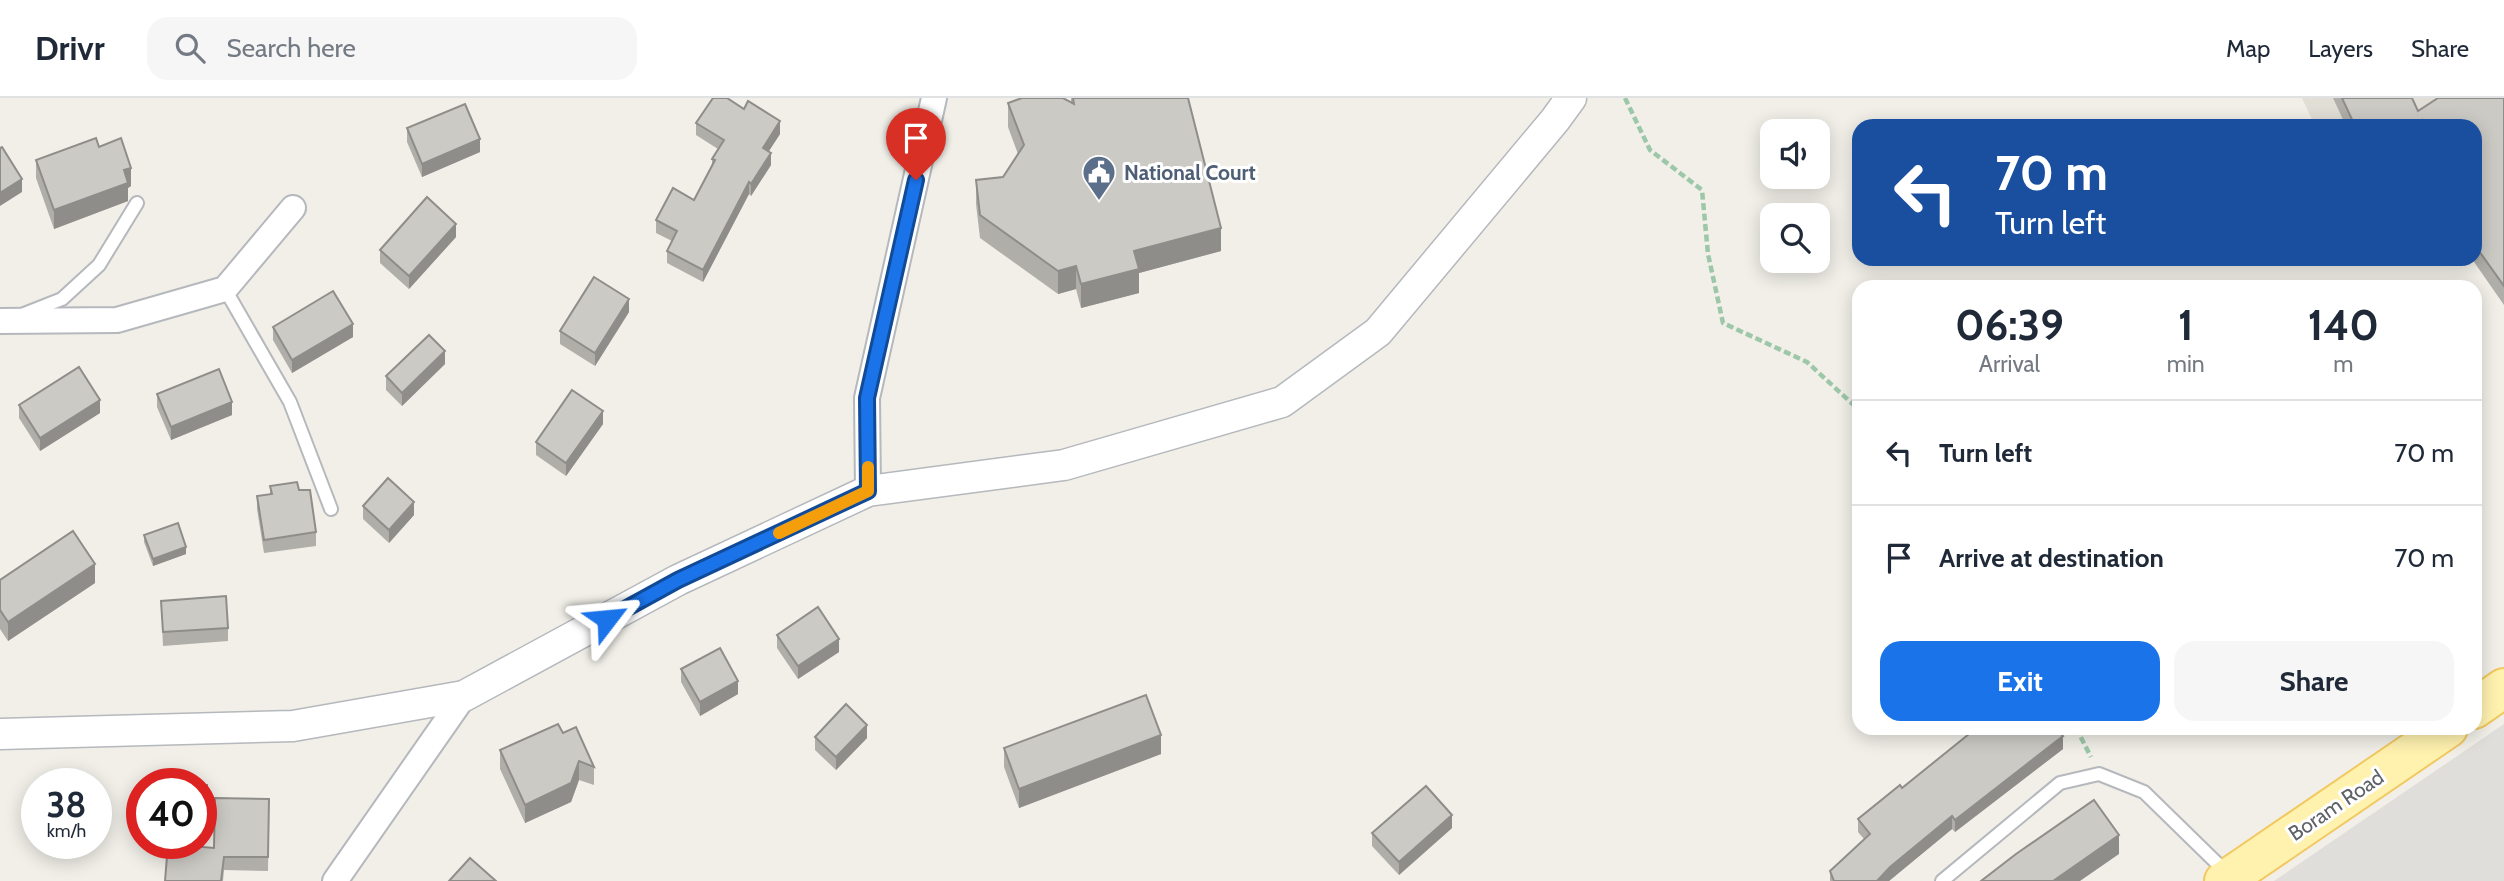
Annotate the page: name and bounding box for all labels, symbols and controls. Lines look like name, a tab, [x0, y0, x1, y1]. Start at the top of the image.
search box	[147, 17, 637, 80]
text: Drivr	[35, 28, 105, 68]
icon: search	[171, 29, 209, 67]
text: Search here	[227, 32, 356, 64]
text: Map	[2226, 34, 2270, 63]
text: Layers	[2308, 34, 2373, 63]
text: Share	[2411, 34, 2469, 63]
pin	[886, 108, 946, 180]
icon: arrive	[897, 119, 935, 157]
map controls	[1760, 119, 1830, 273]
button: sound	[1760, 119, 1830, 189]
text: 70 m	[1995, 143, 2108, 202]
icon: left	[1880, 147, 1971, 238]
public building icon: National Court	[1080, 153, 1118, 202]
place label: National Court	[1124, 160, 1256, 185]
button: search	[1760, 203, 1830, 273]
text: Turn left	[1995, 203, 2106, 242]
text: 06:39	[1955, 299, 2064, 351]
text: 1	[2178, 299, 2194, 351]
text: 140	[2308, 299, 2379, 351]
text: Arrival	[1979, 350, 2040, 378]
text: min	[2167, 350, 2205, 378]
text: m	[2333, 350, 2353, 378]
icon: left	[1880, 434, 1918, 472]
text: Turn left	[1939, 437, 2032, 469]
text: 70 m	[2394, 437, 2454, 469]
icon: arrive	[1880, 539, 1918, 577]
text: Arrive at destination	[1939, 542, 2164, 574]
text: 70 m	[2394, 542, 2454, 574]
position arrow	[570, 582, 644, 656]
button: Exit	[1880, 641, 2160, 721]
button: Share	[2174, 641, 2454, 721]
street label: Boram Road	[2284, 764, 2388, 846]
speed limit sign: 40	[126, 768, 217, 859]
text: 38	[46, 783, 87, 826]
text: km/h	[47, 820, 86, 842]

